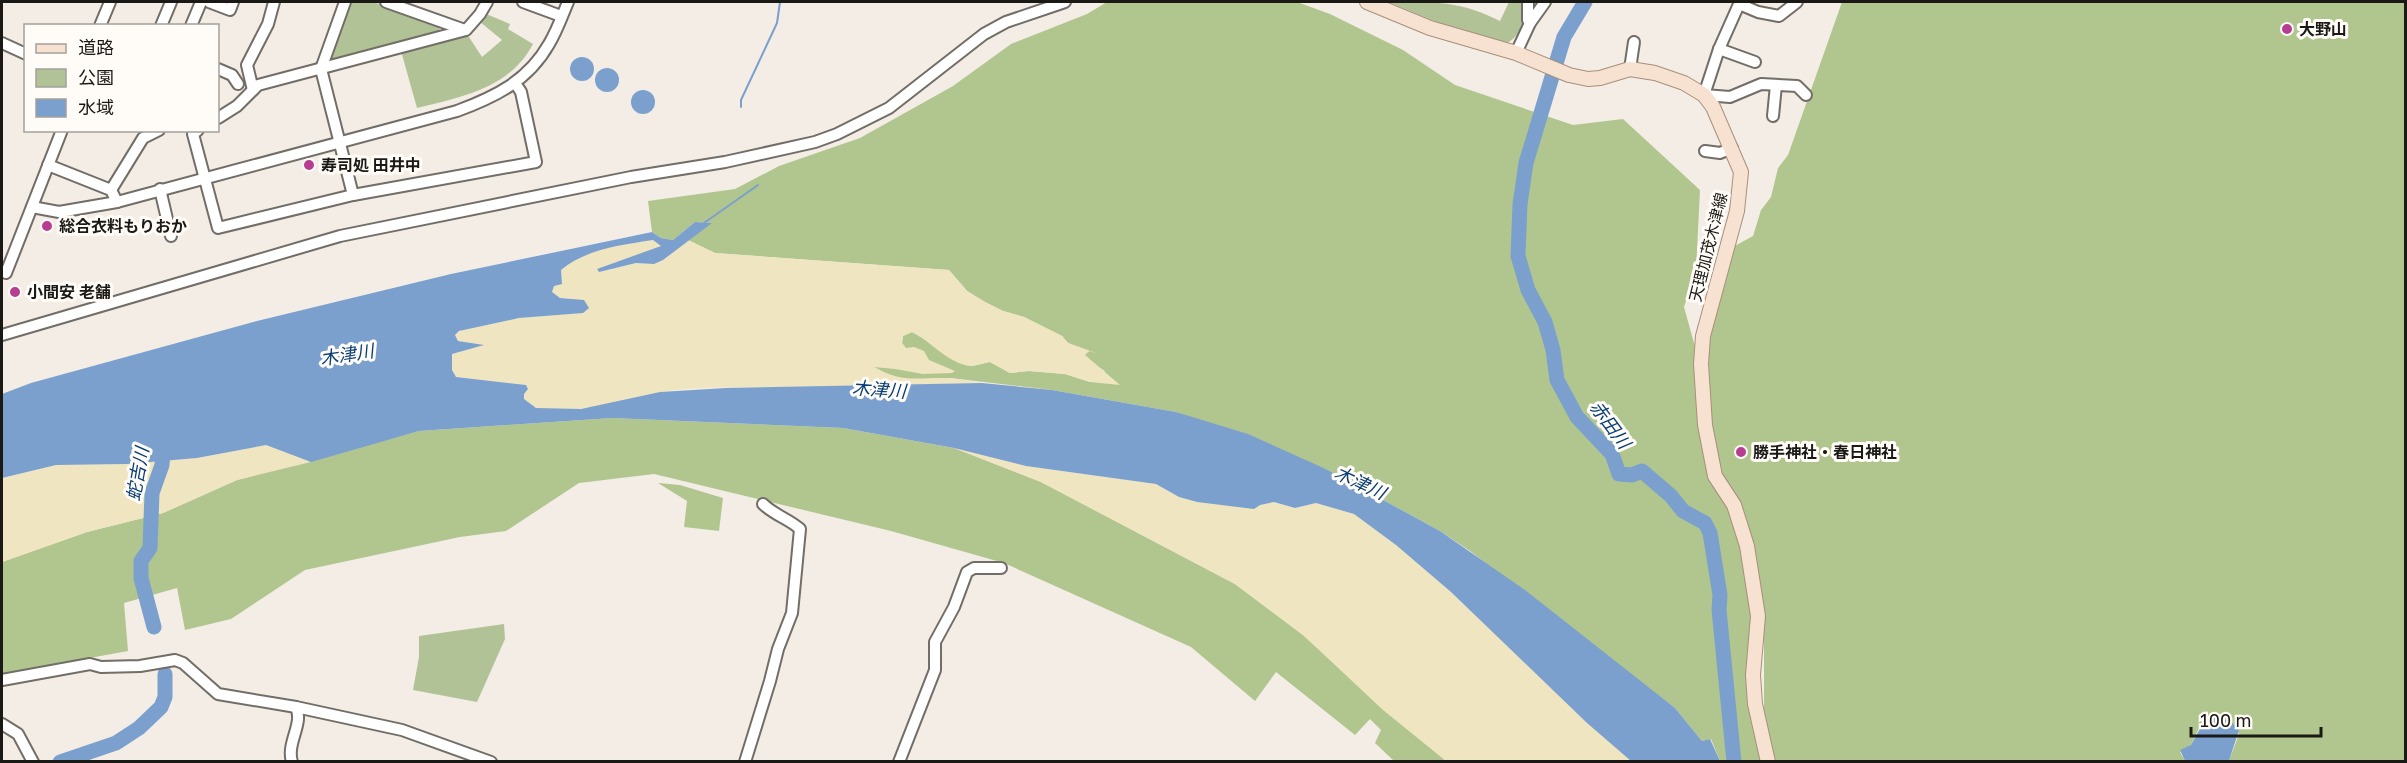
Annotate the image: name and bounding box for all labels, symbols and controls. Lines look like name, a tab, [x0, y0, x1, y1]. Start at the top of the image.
place label: 大野山	[2299, 19, 2347, 39]
marker: 大野山	[2280, 22, 2294, 36]
legend	[24, 24, 219, 132]
text: 道路	[78, 36, 114, 58]
text: 公園	[78, 66, 114, 88]
text: 水域	[78, 96, 114, 118]
place label: 寿司処 田井中	[321, 155, 421, 175]
marker: 寿司処 田井中	[302, 158, 316, 172]
street label: 天理加茂木津線	[1685, 190, 1731, 304]
place label: 総合衣料もりおか	[59, 216, 187, 236]
marker: 総合衣料もりおか	[40, 219, 54, 233]
place label: 小間安 老舗	[27, 282, 111, 302]
marker: 小間安 老舗	[8, 285, 22, 299]
water label: 木津川	[318, 339, 377, 369]
water label: 木津川	[851, 376, 909, 402]
water label: 赤田川	[1586, 396, 1637, 454]
place label: 勝手神社・春日神社	[1753, 442, 1897, 462]
water label: 蛇吉川	[121, 443, 153, 502]
marker: 勝手神社・春日神社	[1734, 445, 1748, 459]
water label: 木津川	[1331, 461, 1391, 504]
scale bar	[2191, 700, 2322, 738]
text: 100 m	[2200, 709, 2251, 731]

